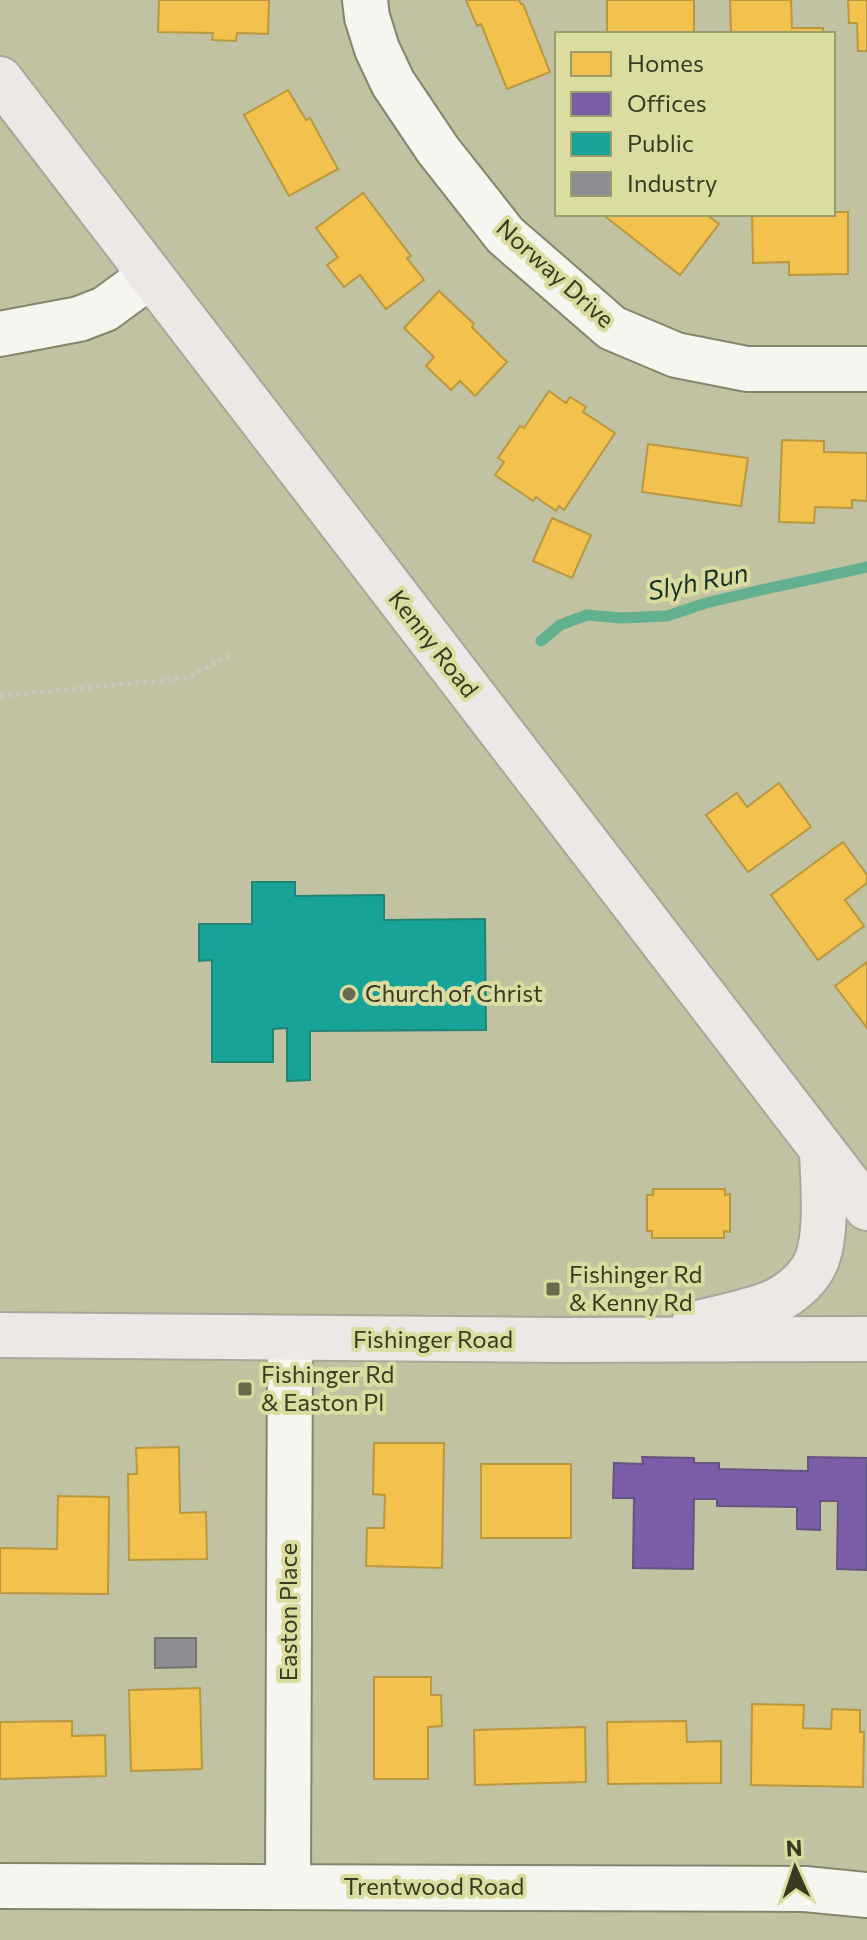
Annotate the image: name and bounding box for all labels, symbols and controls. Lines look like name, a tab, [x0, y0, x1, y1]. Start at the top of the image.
legend	[555, 32, 835, 216]
text: Homes	[627, 48, 704, 77]
text: Offices	[627, 88, 707, 117]
text: Public	[627, 128, 694, 157]
text: Industry	[627, 168, 717, 197]
street label: Norway Drive	[491, 212, 621, 333]
water label: Slyh Run	[645, 556, 751, 605]
street label: Kenny Road	[383, 584, 485, 703]
place label: Church of Christ	[365, 978, 543, 1007]
marker: Church of Christ	[340, 985, 358, 1003]
place label: Fishinger Rd & Kenny Rd	[569, 1259, 702, 1316]
marker: Fishinger Rd & Kenny Rd	[544, 1280, 562, 1298]
street label: Fishinger Road	[353, 1324, 513, 1353]
place label: Fishinger Rd & Easton Pl	[261, 1359, 394, 1416]
marker: Fishinger Rd & Easton Pl	[236, 1380, 254, 1398]
street label: Easton Place	[273, 1543, 302, 1681]
north arrow	[755, 1828, 835, 1908]
text: N	[785, 1834, 803, 1861]
street label: Trentwood Road	[344, 1871, 524, 1900]

